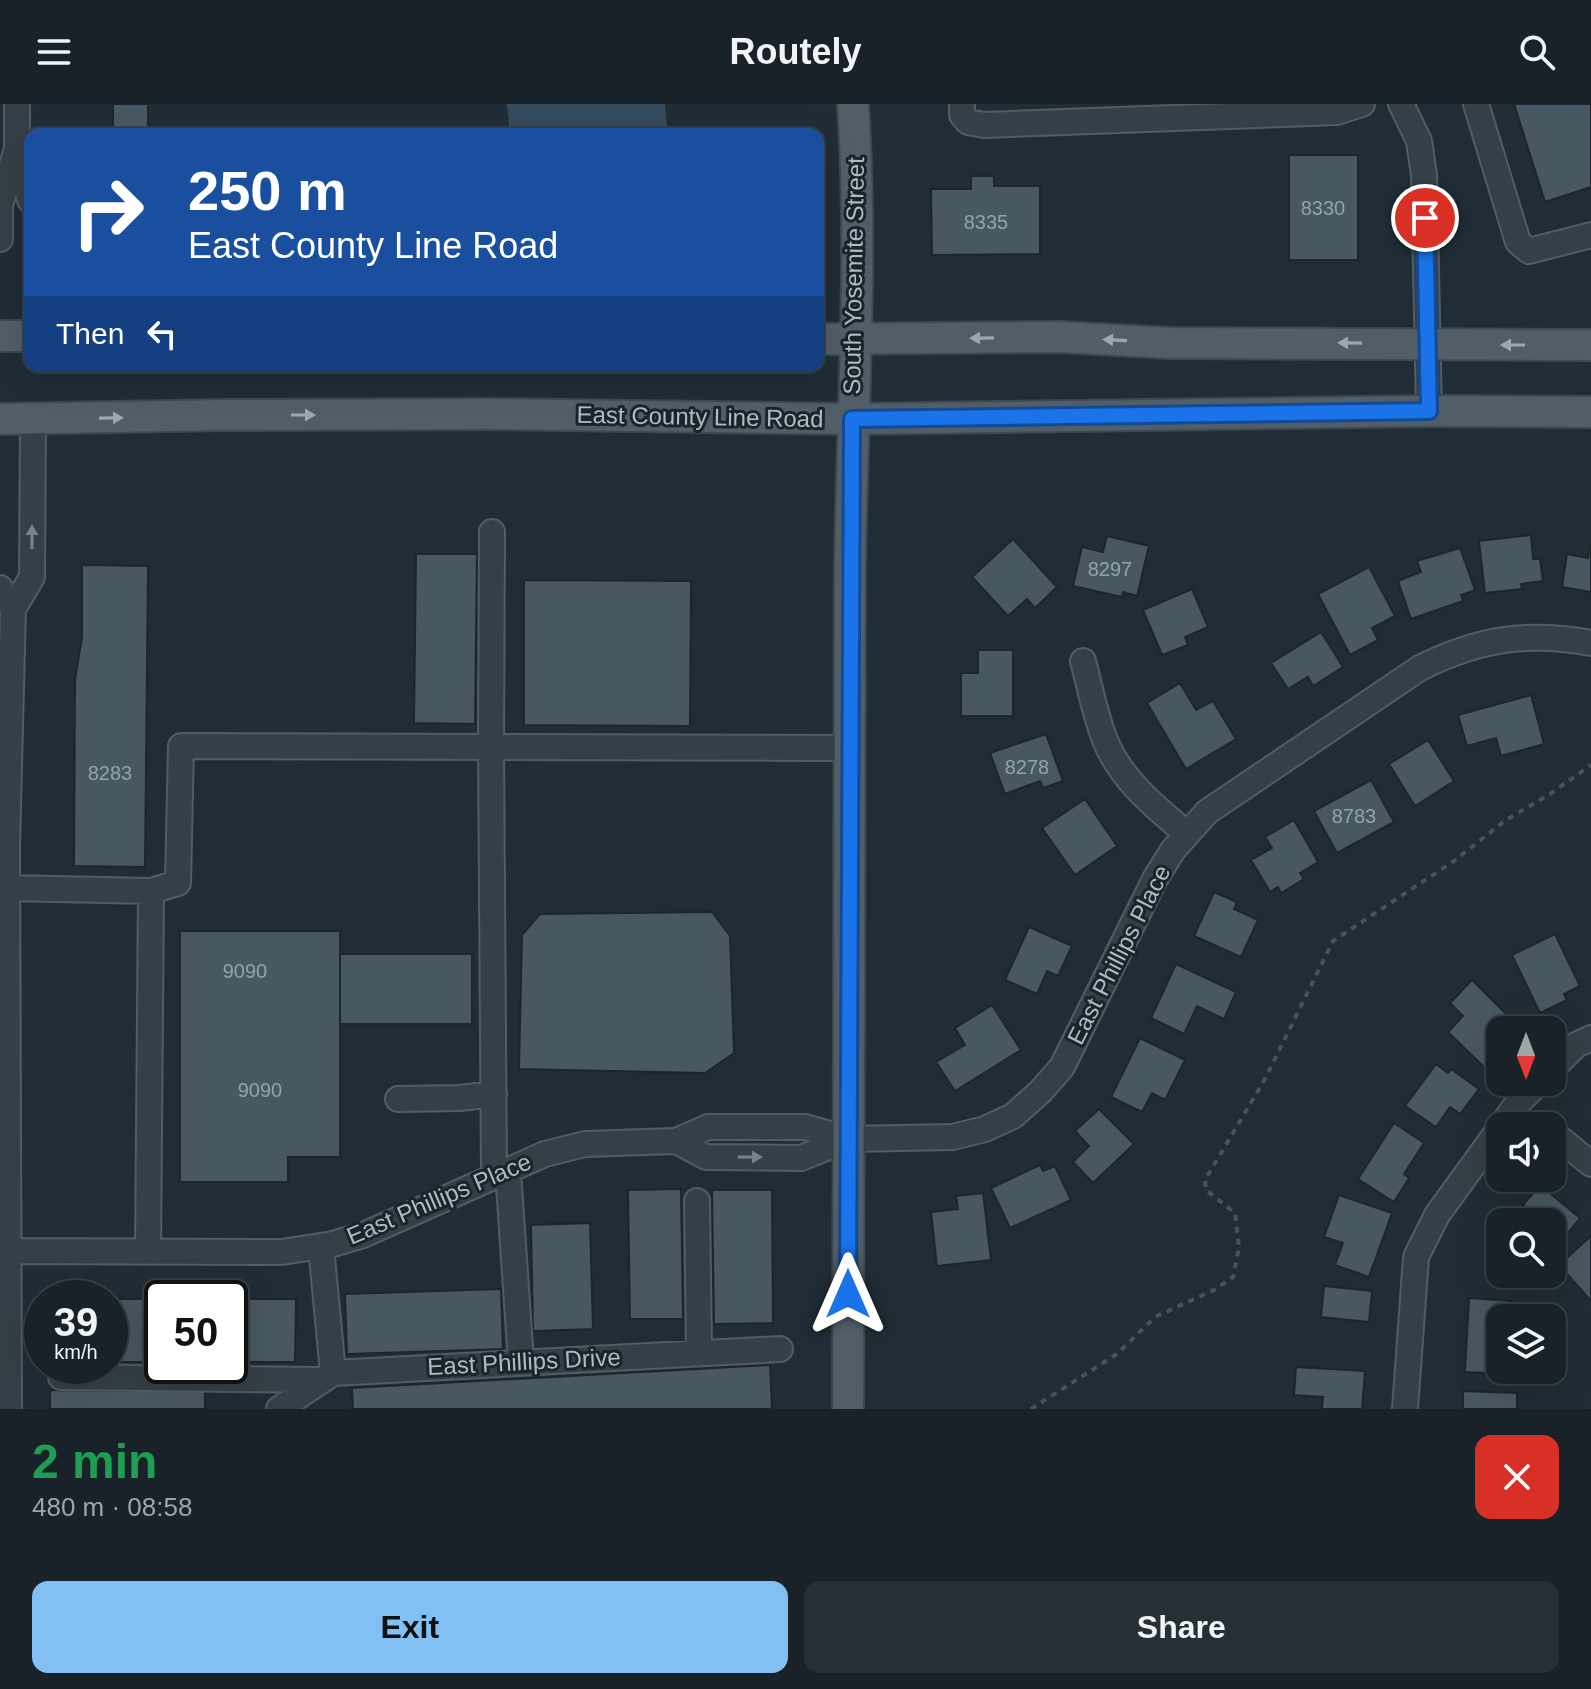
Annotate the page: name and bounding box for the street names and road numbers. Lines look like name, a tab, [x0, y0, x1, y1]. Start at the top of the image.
street label: South Yosemite Street	[838, 157, 869, 395]
street label: East County Line Road	[576, 401, 824, 432]
street label: East Phillips Place	[1062, 861, 1175, 1049]
street label: East Phillips Place	[343, 1148, 535, 1250]
street label: East Phillips Drive	[427, 1343, 621, 1380]

